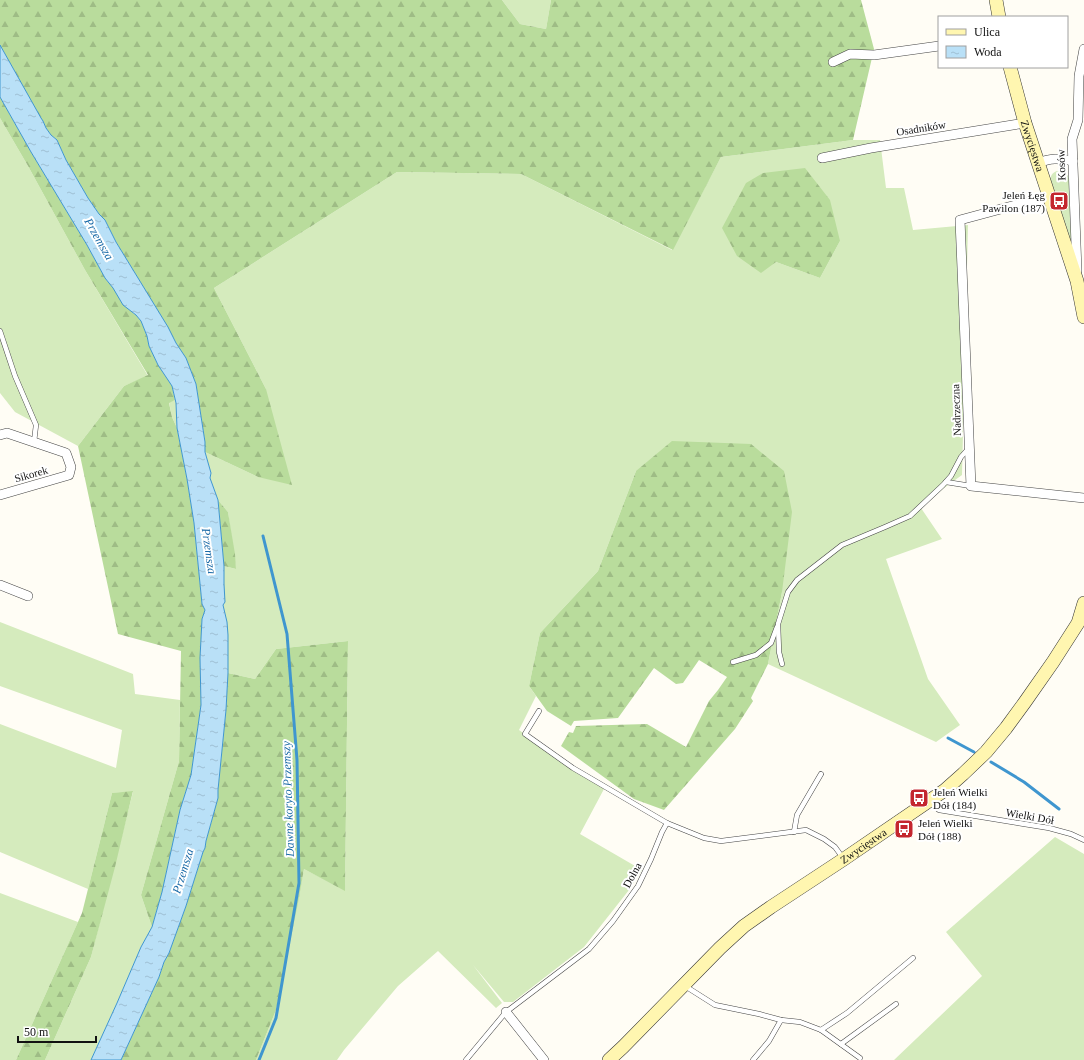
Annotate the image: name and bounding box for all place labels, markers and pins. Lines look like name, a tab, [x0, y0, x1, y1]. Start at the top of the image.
place label: Jeleń Łęg Pawilon (187)	[982, 189, 1046, 215]
bus stop icon: Jeleń Łęg Pawilon (187)	[1048, 190, 1070, 212]
place label: Jeleń Wielki Dół (184)	[933, 786, 988, 812]
bus stop icon: Jeleń Wielki Dół (184)	[908, 787, 930, 809]
place label: Jeleń Wielki Dół (188)	[918, 817, 973, 843]
bus stop icon: Jeleń Wielki Dół (188)	[893, 818, 915, 840]

